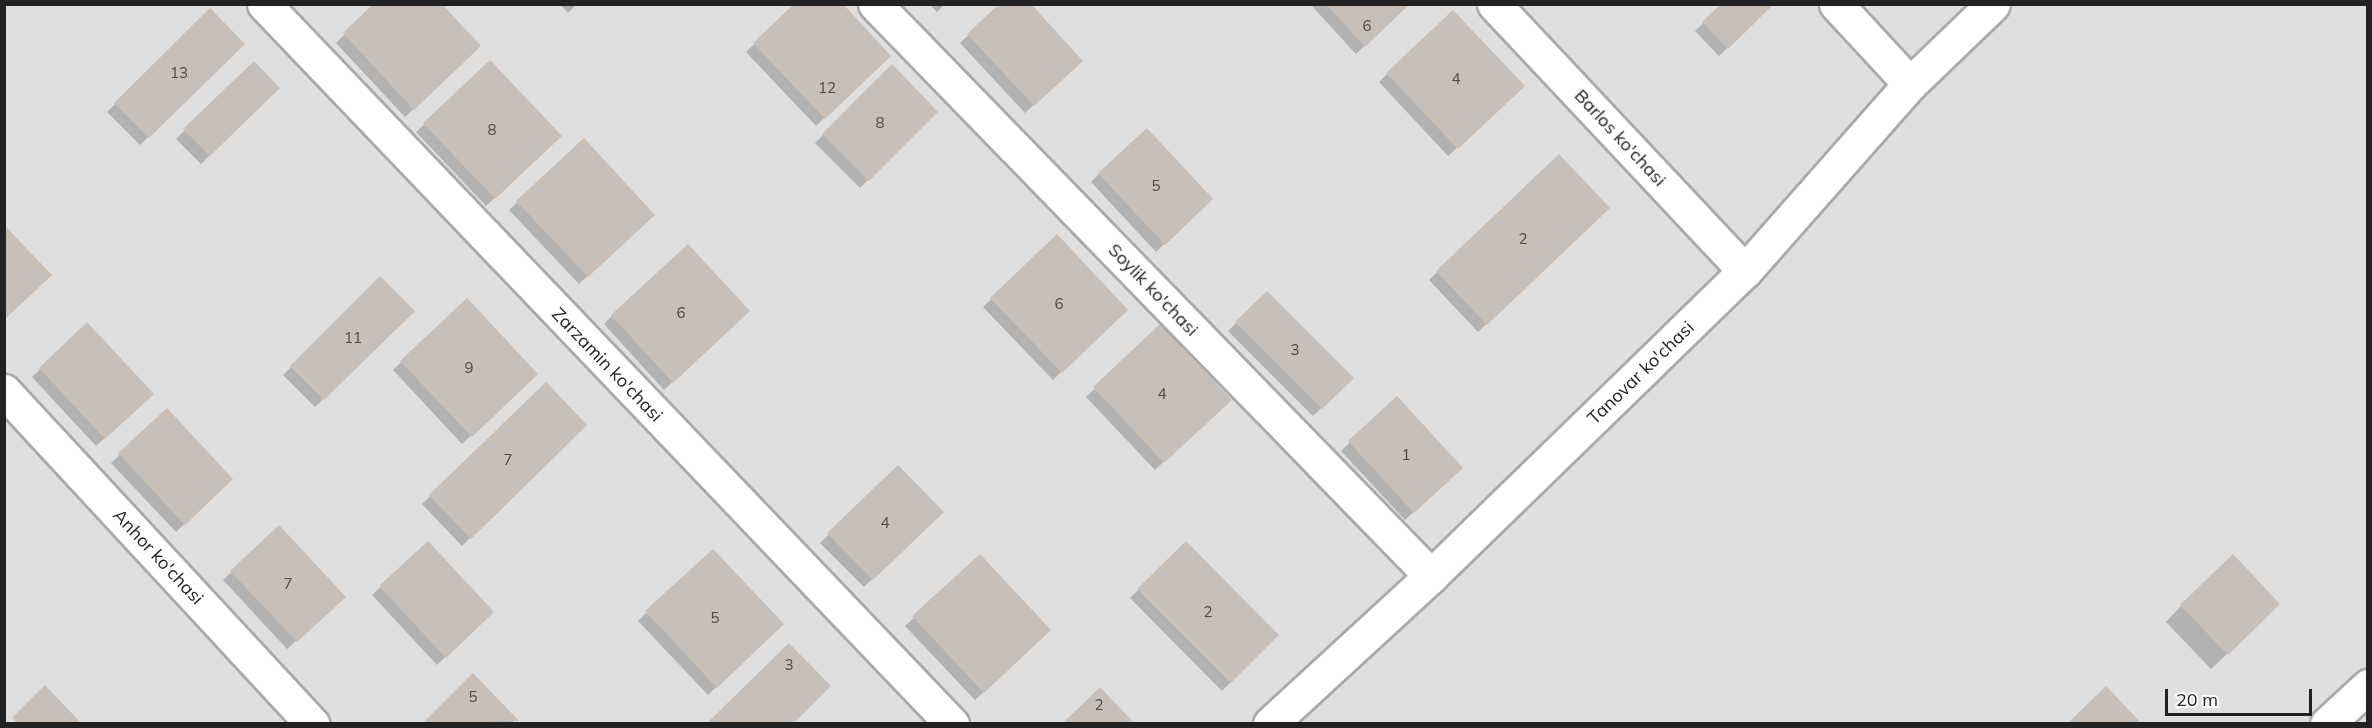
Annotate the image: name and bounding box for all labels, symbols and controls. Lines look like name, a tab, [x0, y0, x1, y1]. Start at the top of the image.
house number: 6	[1363, 17, 1371, 35]
house number: 13	[170, 64, 188, 82]
house number: 4	[1452, 70, 1460, 88]
house number: 12	[818, 79, 836, 97]
street label: Barlos ko'chasi	[1570, 85, 1670, 191]
house number: 8	[876, 114, 884, 132]
house number: 8	[488, 121, 496, 139]
house number: 5	[1152, 177, 1160, 195]
house number: 2	[1519, 230, 1527, 248]
street label: Soylik ko'chasi	[1103, 239, 1203, 341]
house number: 6	[1055, 295, 1063, 313]
street label: Zarzamin ko'chasi	[547, 304, 667, 426]
house number: 6	[677, 304, 685, 322]
street label: Tanovar ko'chasi	[1583, 317, 1699, 429]
house number: 11	[344, 329, 362, 347]
house number: 3	[1291, 341, 1299, 359]
house number: 9	[465, 359, 473, 377]
house number: 4	[1158, 385, 1166, 403]
house number: 1	[1402, 446, 1410, 464]
house number: 7	[504, 451, 512, 469]
street label: Anhor ko'chasi	[108, 505, 208, 609]
house number: 4	[881, 514, 889, 532]
house number: 7	[284, 575, 292, 593]
house number: 2	[1204, 603, 1212, 621]
house number: 5	[711, 609, 719, 627]
house number: 3	[785, 656, 793, 674]
scale bar	[2168, 677, 2315, 715]
house number: 5	[469, 688, 477, 706]
text: 20 m	[2176, 688, 2218, 711]
house number: 2	[1095, 696, 1103, 714]

